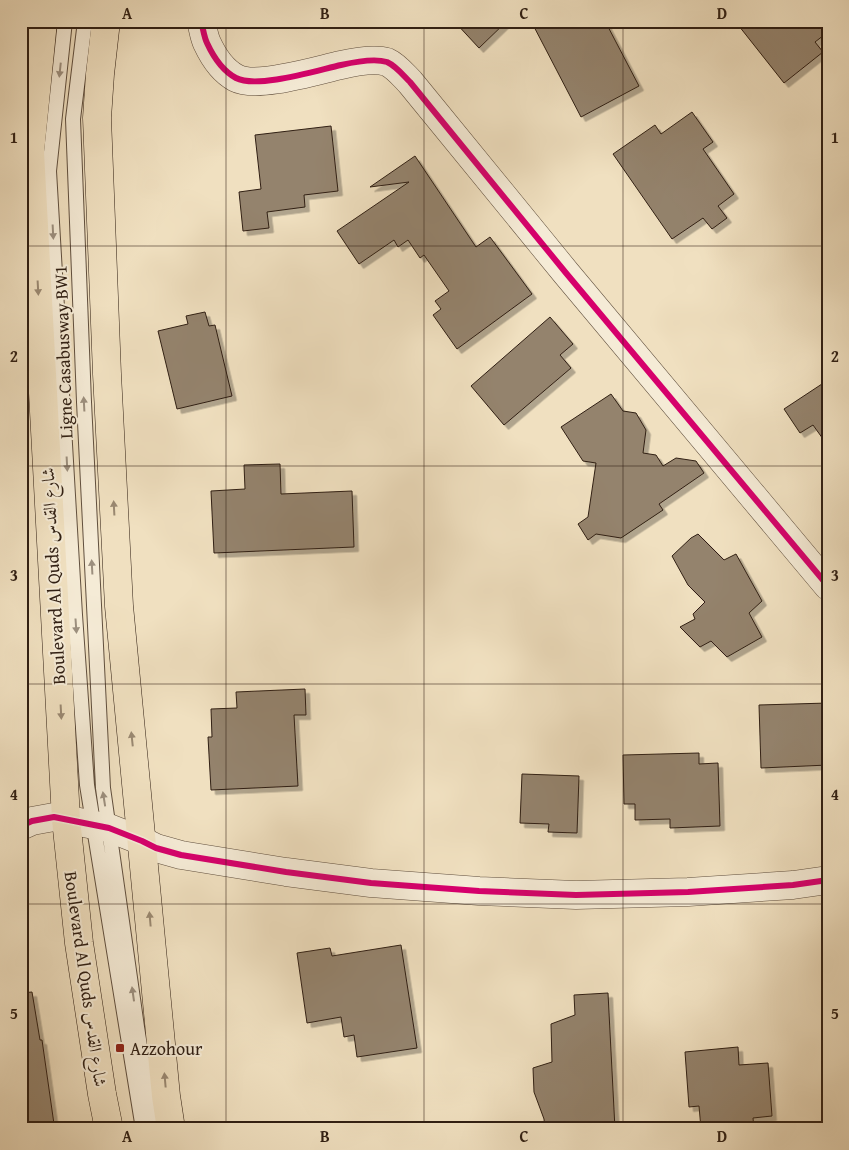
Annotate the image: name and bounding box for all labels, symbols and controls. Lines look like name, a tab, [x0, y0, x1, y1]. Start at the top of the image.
text: A	[122, 1, 133, 25]
text: B	[320, 1, 330, 25]
text: C	[519, 1, 529, 25]
text: D	[717, 1, 727, 25]
one-way arrow	[56, 62, 64, 78]
text: 1	[10, 125, 18, 149]
text: 1	[831, 125, 839, 149]
one-way arrow	[49, 224, 57, 240]
street label: Ligne Casabusway BW1	[46, 265, 80, 439]
one-way arrow	[34, 280, 42, 296]
text: 2	[10, 344, 18, 368]
text: 2	[831, 344, 839, 368]
one-way arrow	[80, 396, 88, 412]
one-way arrow	[63, 456, 71, 472]
street label: Boulevard Al Quds شارع القدس	[34, 467, 74, 685]
one-way arrow	[109, 500, 117, 516]
one-way arrow	[87, 558, 95, 574]
text: 3	[10, 563, 18, 587]
text: 3	[831, 563, 839, 587]
one-way arrow	[73, 618, 81, 634]
one-way arrow	[57, 705, 65, 721]
one-way arrow	[128, 731, 136, 747]
text: 4	[10, 782, 18, 806]
text: 4	[831, 782, 839, 806]
one-way arrow	[100, 790, 108, 806]
street label: Boulevard Al Quds شارع القدس	[56, 870, 114, 1089]
one-way arrow	[146, 910, 154, 926]
one-way arrow	[128, 986, 136, 1002]
text: 5	[10, 1001, 18, 1025]
text: 5	[831, 1001, 839, 1025]
place label: Azzohour	[130, 1035, 203, 1062]
marker: Azzohour	[114, 1042, 126, 1054]
one-way arrow	[161, 1072, 169, 1088]
text: A	[122, 1124, 133, 1148]
text: B	[320, 1124, 330, 1148]
text: C	[519, 1124, 529, 1148]
text: D	[717, 1124, 727, 1148]

